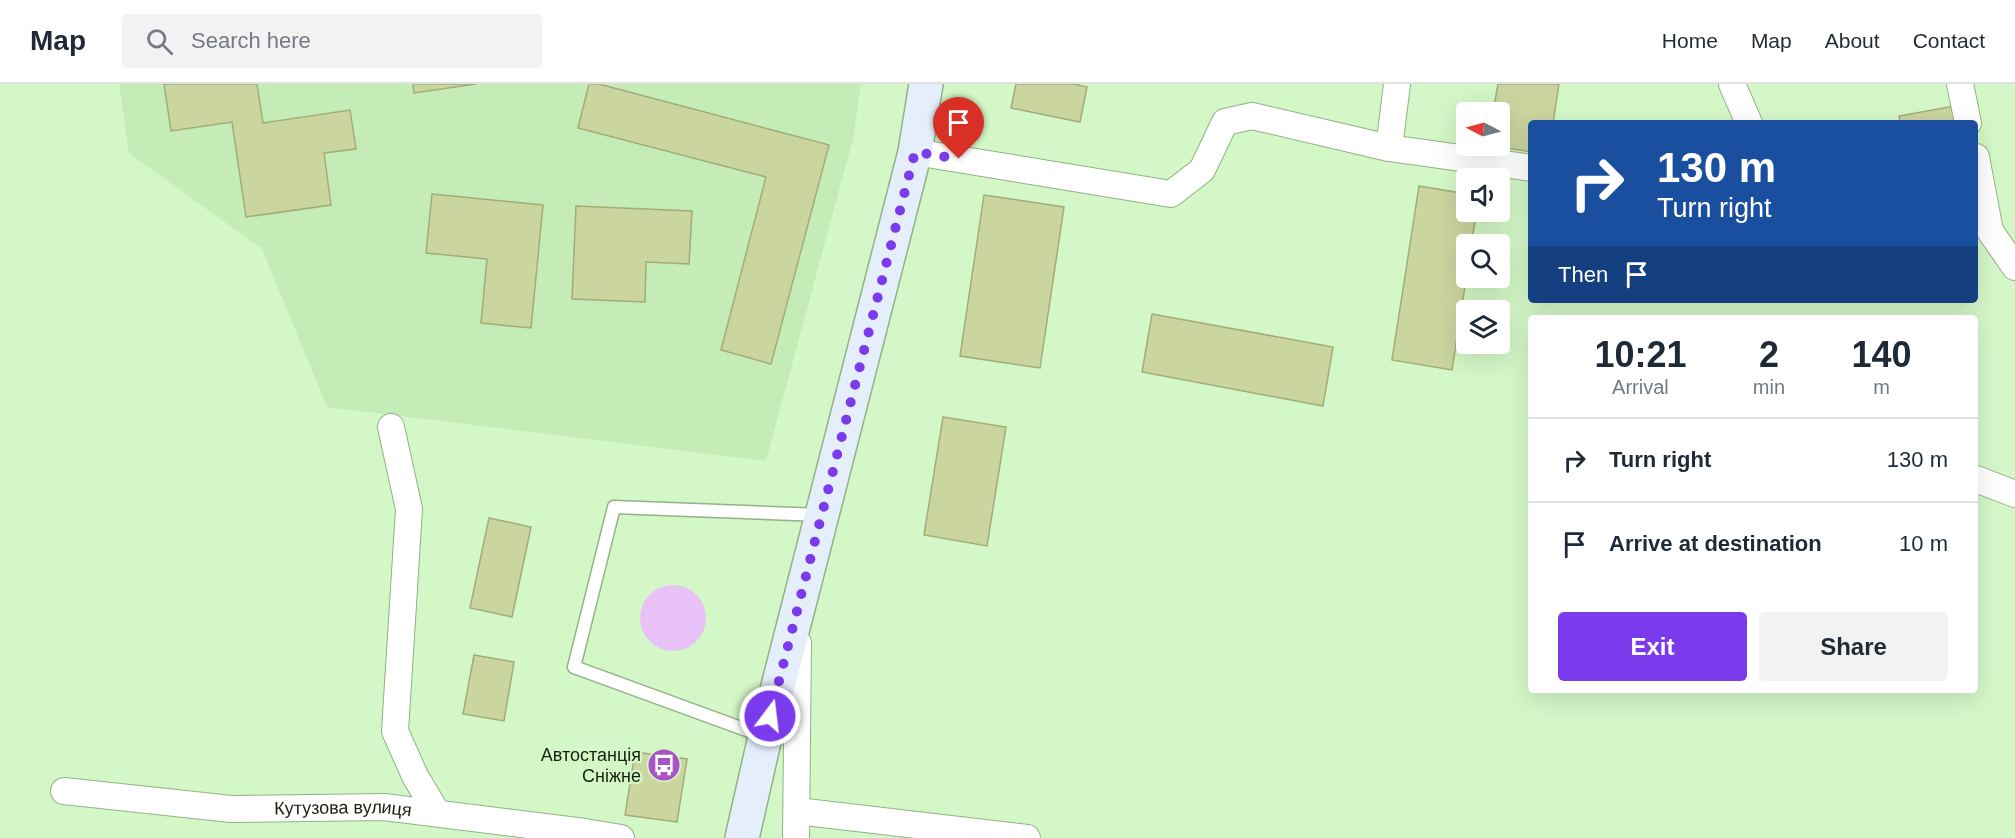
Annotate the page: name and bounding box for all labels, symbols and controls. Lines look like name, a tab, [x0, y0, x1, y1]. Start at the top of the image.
search box	[122, 14, 542, 68]
text: Map	[30, 25, 86, 56]
icon: search	[143, 25, 176, 58]
text: Search here	[191, 28, 311, 53]
text: Home	[1662, 29, 1718, 52]
text: Map	[1751, 29, 1792, 52]
text: About	[1825, 29, 1880, 52]
text: Contact	[1913, 29, 1985, 52]
pin	[933, 97, 984, 159]
north arrow	[1456, 102, 1510, 156]
map controls	[1456, 102, 1510, 354]
icon: arrive	[942, 106, 975, 139]
icon: right	[1558, 144, 1636, 222]
text: 130 m	[1657, 144, 1776, 191]
button: sound	[1456, 168, 1510, 222]
text: Turn right	[1657, 193, 1772, 223]
button: search	[1456, 234, 1510, 288]
icon: arrive	[1620, 258, 1653, 291]
text: Then	[1558, 262, 1608, 287]
button: layers	[1456, 300, 1510, 354]
text: 10:21	[1594, 334, 1686, 375]
text: 2	[1759, 334, 1779, 375]
text: 140	[1851, 334, 1912, 375]
text: Arrival	[1612, 376, 1669, 398]
text: min	[1753, 376, 1785, 398]
text: m	[1873, 376, 1890, 398]
icon: right	[1558, 444, 1591, 477]
text: Turn right	[1609, 447, 1711, 472]
text: 130 m	[1887, 447, 1948, 472]
icon: arrive	[1558, 528, 1591, 561]
text: Arrive at destination	[1609, 531, 1822, 556]
text: 10 m	[1899, 531, 1948, 556]
button: Exit	[1558, 612, 1747, 681]
button: Share	[1759, 612, 1948, 681]
position arrow	[738, 684, 802, 748]
place label: Автостанція Сніжне	[541, 745, 641, 786]
bus stop icon: Автостанція Сніжне	[646, 747, 682, 783]
street label: Кутузова вулиця	[274, 797, 413, 820]

